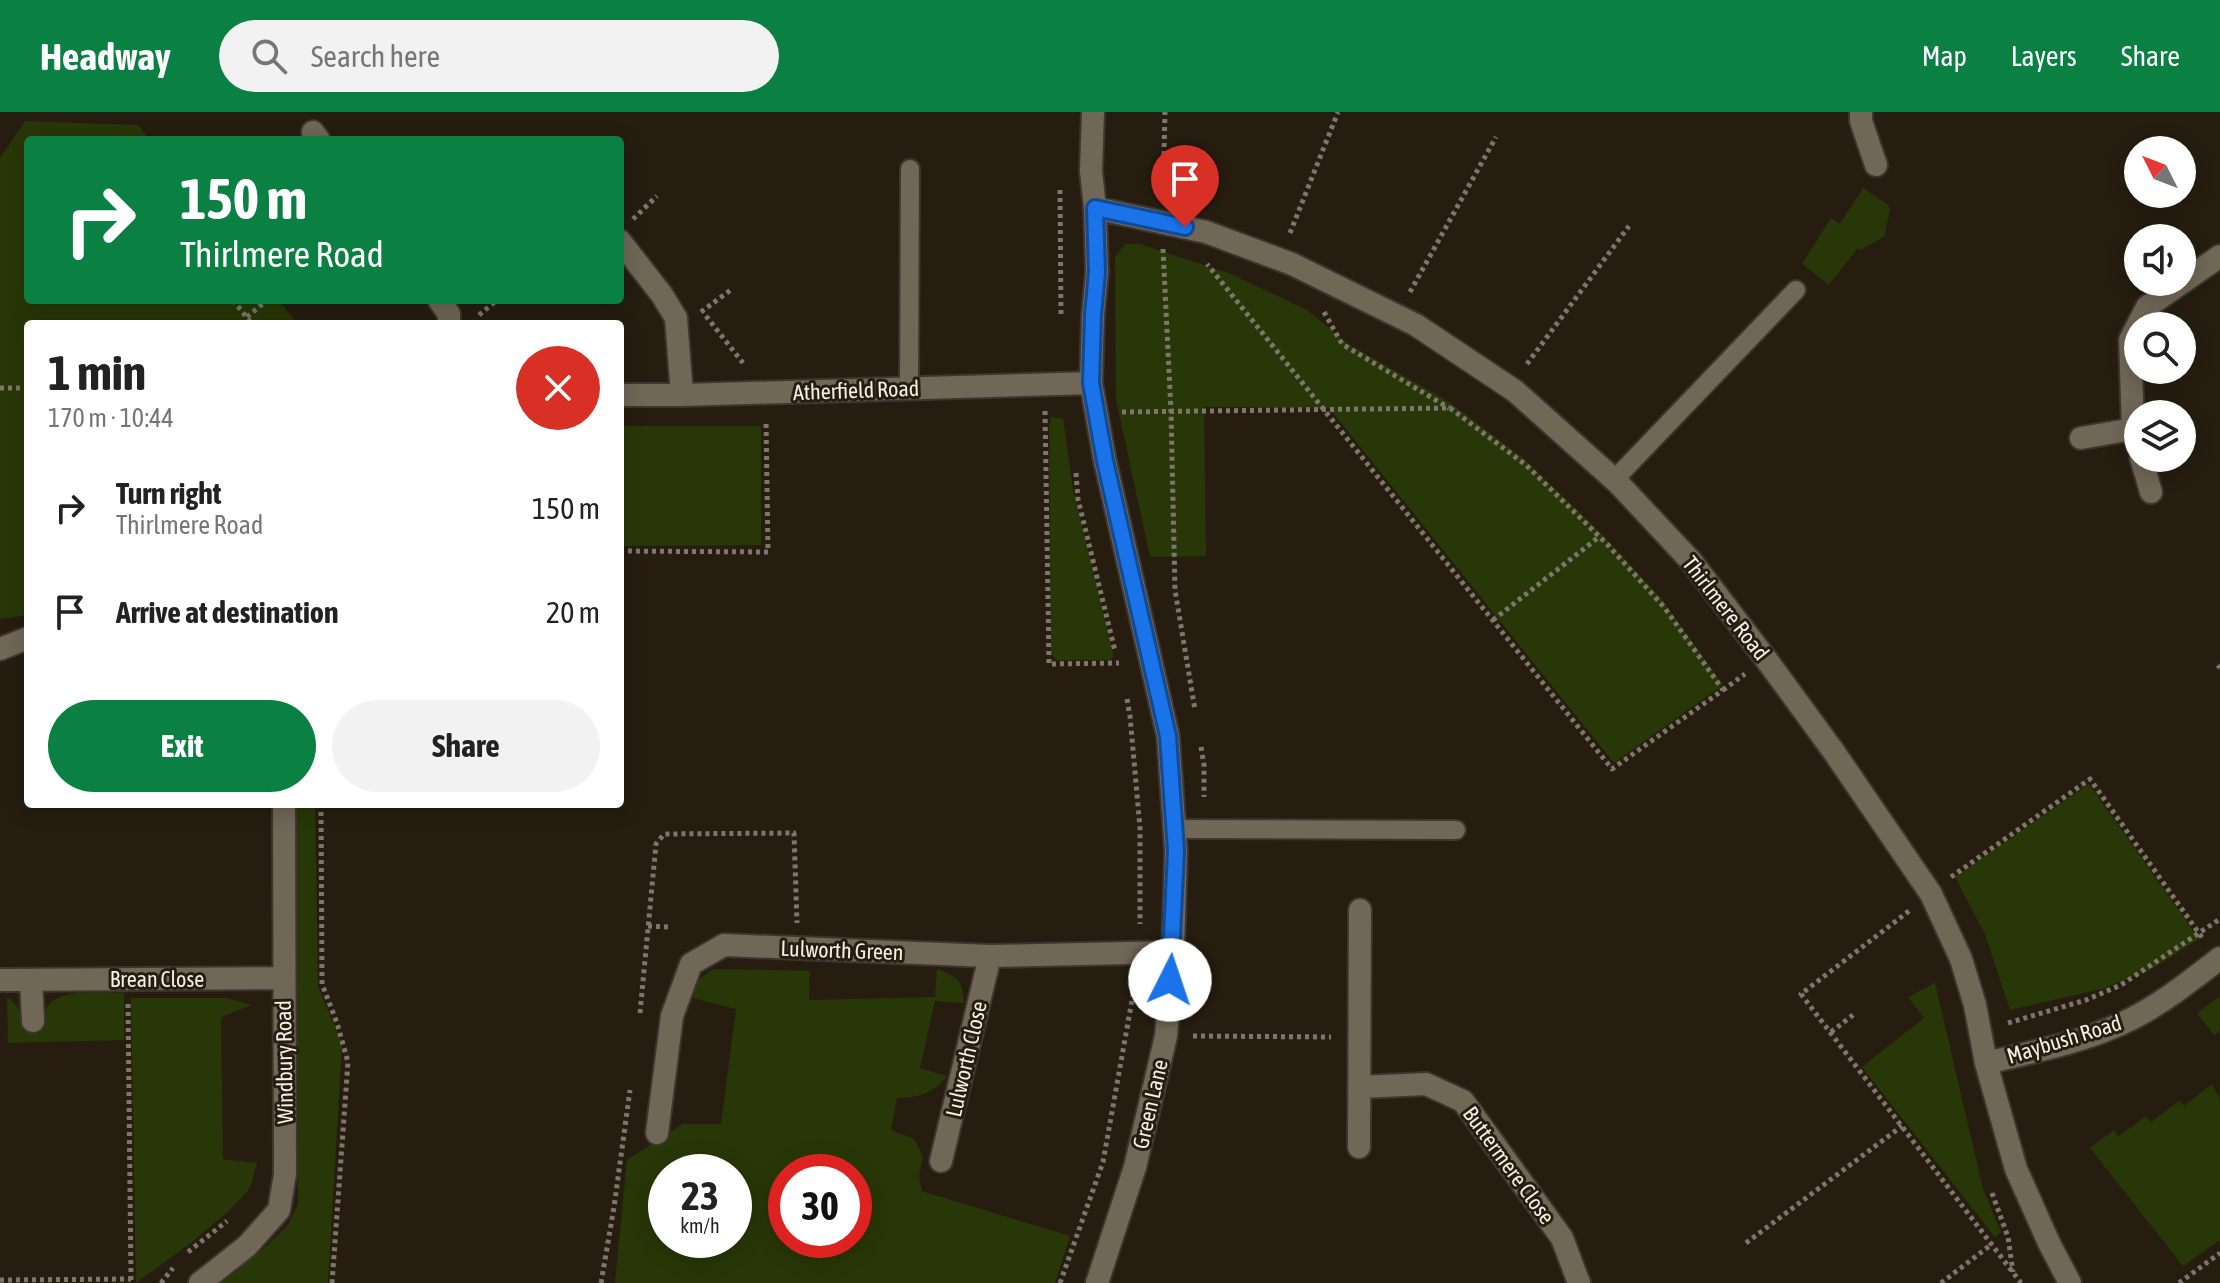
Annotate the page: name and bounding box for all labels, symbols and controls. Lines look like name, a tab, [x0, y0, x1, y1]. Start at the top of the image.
search box	[219, 20, 779, 92]
icon: search	[247, 34, 291, 78]
text: Headway	[40, 35, 171, 78]
text: Search here	[311, 39, 440, 73]
text: Map	[1922, 40, 1967, 72]
text: Layers	[2011, 40, 2077, 72]
text: Share	[2121, 40, 2180, 72]
north arrow	[2124, 136, 2196, 208]
map controls	[2124, 136, 2196, 472]
pin	[1151, 145, 1219, 227]
icon: arrive	[1163, 157, 1207, 201]
text: 150 m	[180, 167, 307, 231]
icon: right	[48, 168, 152, 272]
button: sound	[2124, 224, 2196, 296]
text: Thirlmere Road	[180, 233, 384, 275]
button: search	[2124, 312, 2196, 384]
text: 1 min	[48, 345, 146, 400]
button: close	[516, 346, 600, 430]
street label: Atherfield Road	[792, 375, 920, 405]
button: layers	[2124, 400, 2196, 472]
text: 170 m · 10:44	[48, 403, 174, 433]
text: Turn right	[116, 476, 222, 510]
icon: right	[48, 486, 92, 530]
text: 150 m	[532, 491, 600, 525]
text: Thirlmere Road	[116, 510, 263, 540]
street label: Thirlmere Road	[1677, 551, 1775, 665]
icon: arrive	[48, 590, 92, 634]
text: Arrive at destination	[116, 595, 338, 629]
text: 20 m	[546, 595, 600, 629]
button: Exit	[48, 700, 316, 792]
button: Share	[332, 700, 600, 792]
street label: Lulworth Green	[780, 935, 904, 965]
position arrow	[1128, 938, 1212, 1022]
street label: Brean Close	[110, 966, 204, 992]
street label: Lulworth Close	[940, 999, 992, 1119]
street label: Windbury Road	[270, 1000, 298, 1124]
street label: Maybush Road	[2004, 1009, 2124, 1069]
street label: Green Lane	[1127, 1057, 1173, 1151]
street label: Buttermere Close	[1458, 1101, 1560, 1229]
speed limit sign: 30	[768, 1154, 872, 1258]
text: 23	[681, 1173, 719, 1218]
text: km/h	[680, 1214, 720, 1237]

